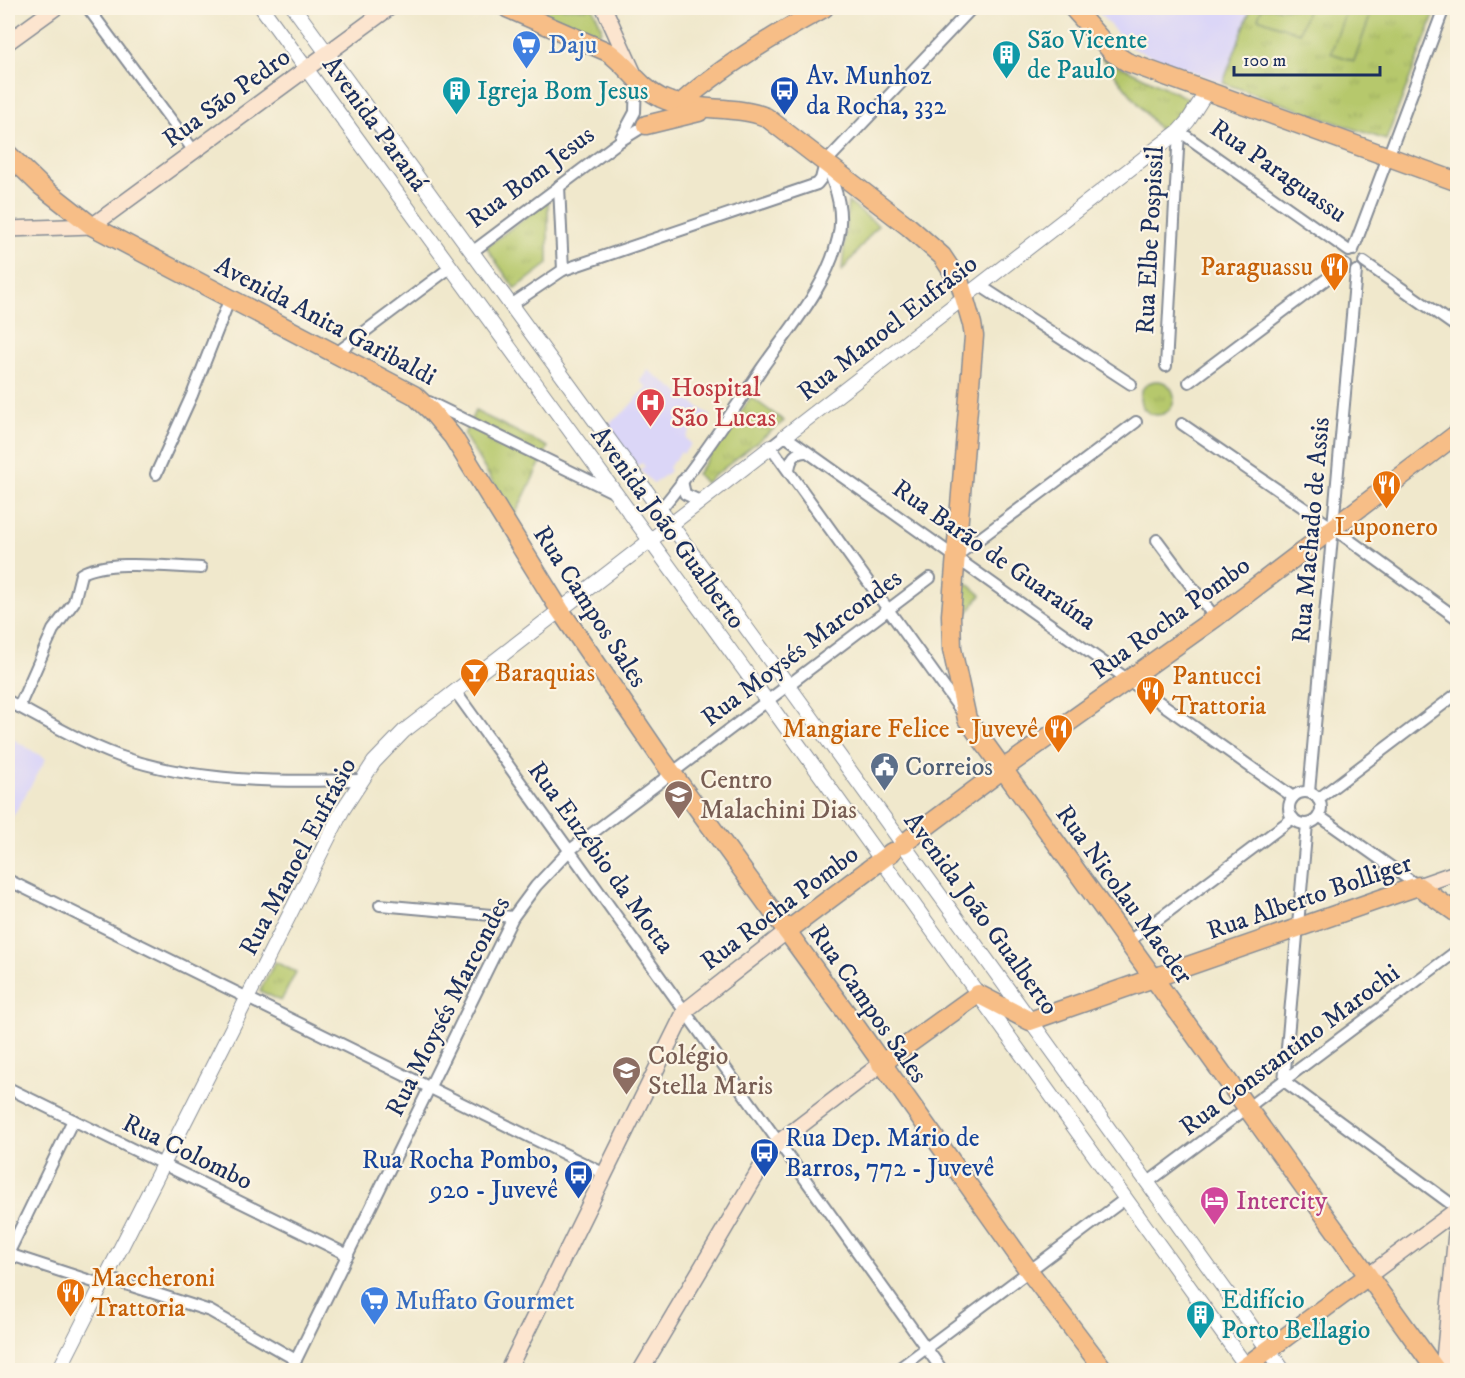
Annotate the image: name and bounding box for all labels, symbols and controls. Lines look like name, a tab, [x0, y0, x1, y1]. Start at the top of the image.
place label: São Vicente de Paulo	[1027, 24, 1147, 87]
supermarket icon: Daju	[511, 28, 543, 70]
place label: Daju	[548, 29, 597, 62]
building icon: São Vicente de Paulo	[990, 38, 1022, 80]
scale bar	[1234, 39, 1380, 77]
street label: Rua São Pedro	[156, 41, 297, 156]
street label: Avenida Paraná	[315, 50, 435, 198]
text: 100 m	[1243, 50, 1286, 72]
place label: Av. Munhoz da Rocha, 332	[806, 60, 946, 123]
building icon: Igreja Bom Jesus	[440, 74, 472, 116]
bus stop icon: Av. Munhoz da Rocha, 332	[769, 74, 801, 116]
place label: Igreja Bom Jesus	[477, 75, 648, 108]
street label: Rua Paraguassu	[1203, 112, 1353, 230]
street label: Rua Bom Jesus	[461, 119, 601, 236]
street label: Rua Elbe Pospissil	[1129, 145, 1172, 335]
street label: Rua Manoel Eufrásio	[791, 248, 985, 409]
street label: Avenida Anita Garibaldi	[209, 249, 442, 394]
restaurant icon: Paraguassu	[1318, 250, 1350, 292]
place label: Paraguassu	[1200, 251, 1313, 284]
place label: Hospital São Lucas	[671, 372, 776, 435]
hospital icon: Hospital São Lucas	[634, 386, 666, 428]
street label: Rua Machado de Assis	[1285, 416, 1338, 645]
street label: Avenida João Gualberto	[583, 420, 753, 636]
restaurant icon: Luponero	[1370, 468, 1402, 510]
street label: Rua Barão de Guaraúna	[886, 472, 1103, 638]
place label: Luponero	[1334, 511, 1438, 544]
street label: Rua Campos Sales	[525, 520, 654, 694]
street label: Rua Rocha Pombo	[1085, 549, 1257, 687]
street label: Rua Moysés Marcondes	[695, 562, 909, 734]
bar icon: Baraquias	[458, 656, 490, 698]
place label: Baraquias	[495, 657, 595, 690]
place label: Pantucci Trattoria	[1172, 660, 1266, 723]
restaurant icon: Pantucci Trattoria	[1135, 674, 1167, 716]
restaurant icon: Mangiare Felice - Juvevê	[1043, 712, 1075, 754]
place label: Mangiare Felice - Juvevê	[782, 713, 1038, 746]
public building icon: Correios	[868, 750, 900, 792]
place label: Correios	[905, 751, 993, 784]
street label: Rua Manoel Eufrásio	[232, 752, 364, 961]
street label: Rua Euzébio da Motta	[520, 755, 682, 961]
place label: Centro Malachini Dias	[700, 764, 857, 827]
school or university icon: Centro Malachini Dias	[663, 778, 695, 820]
street label: Rua Nicolau Maeder	[1048, 799, 1200, 991]
street label: Avenida João Gualberto	[896, 806, 1066, 1022]
street label: Rua Rocha Pombo	[694, 838, 865, 978]
street label: Rua Alberto Bolliger	[1203, 847, 1417, 948]
street label: Rua Moysés Marcondes	[379, 891, 518, 1122]
street label: Rua Campos Sales	[801, 918, 935, 1090]
street label: Rua Constantino Marochi	[1173, 957, 1406, 1144]
place label: Colégio Stella Maris	[648, 1040, 773, 1103]
school or university icon: Colégio Stella Maris	[611, 1054, 643, 1096]
street label: Rua Colombo	[117, 1107, 258, 1198]
place label: Rua Dep. Mário de Barros, 772 - Juvevê	[785, 1122, 994, 1185]
bus stop icon: Rua Dep. Mário de Barros, 772 - Juvevê	[748, 1136, 780, 1178]
place label: Rua Rocha Pombo, 920 - Juvevê	[362, 1144, 558, 1207]
bus stop icon: Rua Rocha Pombo, 920 - Juvevê	[563, 1158, 595, 1200]
hotel icon: Intercity	[1199, 1184, 1231, 1226]
place label: Intercity	[1236, 1185, 1328, 1218]
place label: Maccheroni Trattoria	[91, 1262, 215, 1325]
restaurant icon: Maccheroni Trattoria	[54, 1276, 86, 1318]
supermarket icon: Muffato Gourmet	[358, 1284, 390, 1326]
place label: Edifício Porto Bellagio	[1221, 1284, 1370, 1347]
place label: Muffato Gourmet	[395, 1285, 575, 1318]
building icon: Edifício Porto Bellagio	[1184, 1298, 1216, 1340]

